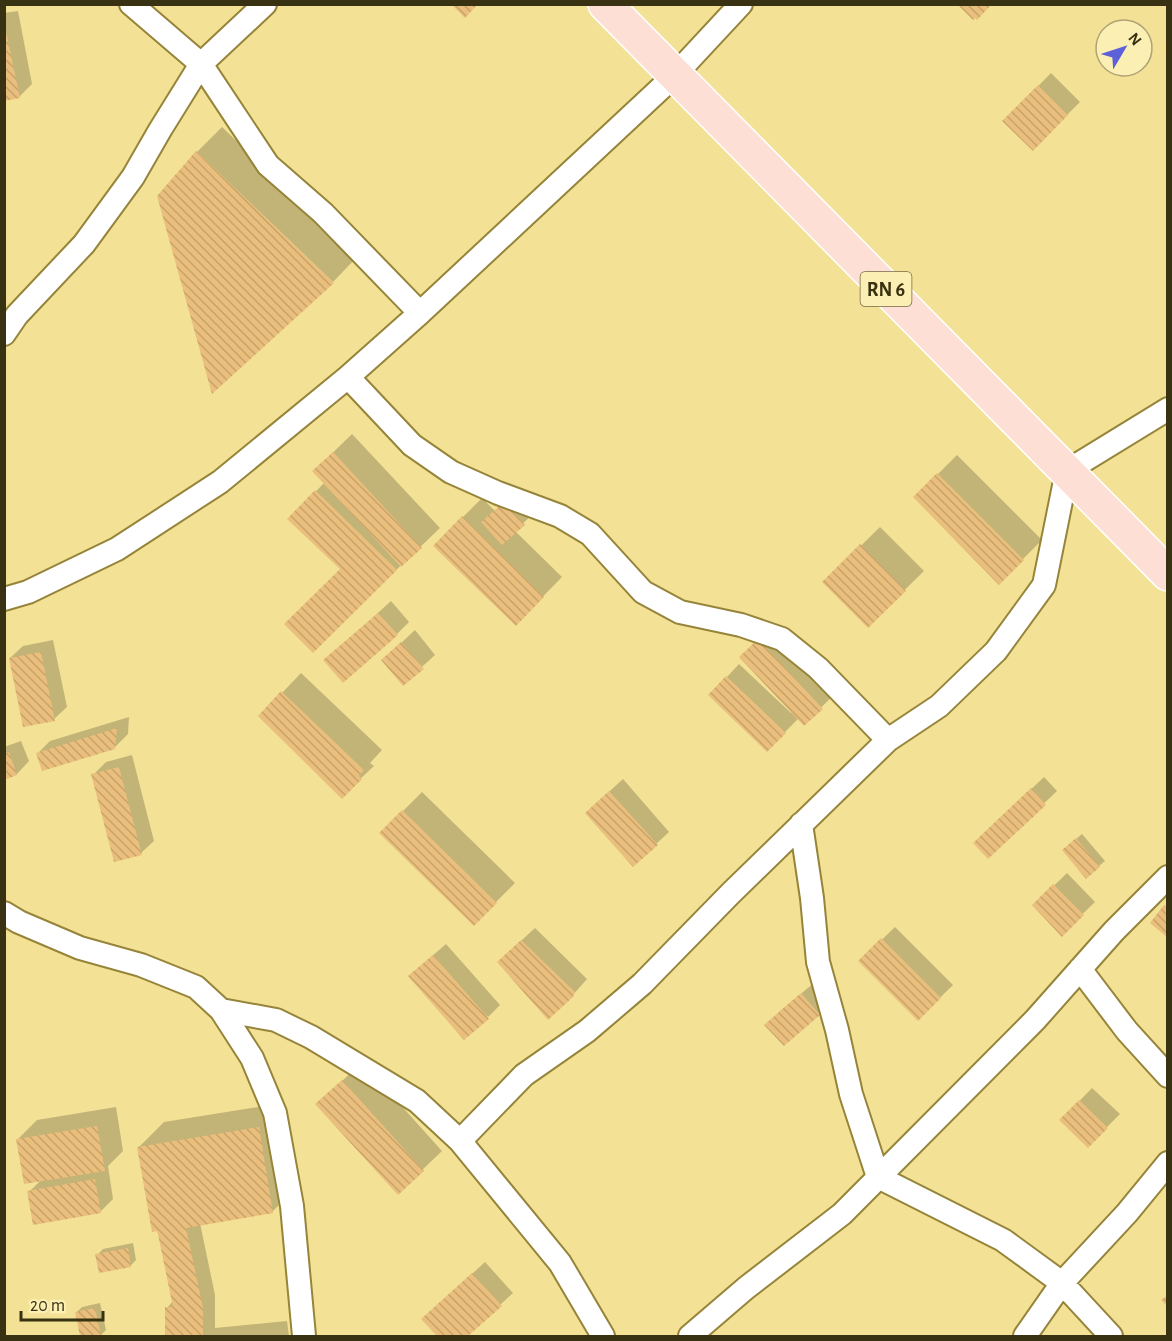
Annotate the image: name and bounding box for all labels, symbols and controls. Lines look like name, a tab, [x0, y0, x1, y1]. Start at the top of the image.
north arrow	[1094, 18, 1154, 78]
text: N	[1125, 30, 1145, 49]
road number: RN 6	[860, 272, 912, 306]
scale bar	[21, 1284, 104, 1322]
text: 20 m	[30, 1297, 65, 1315]

